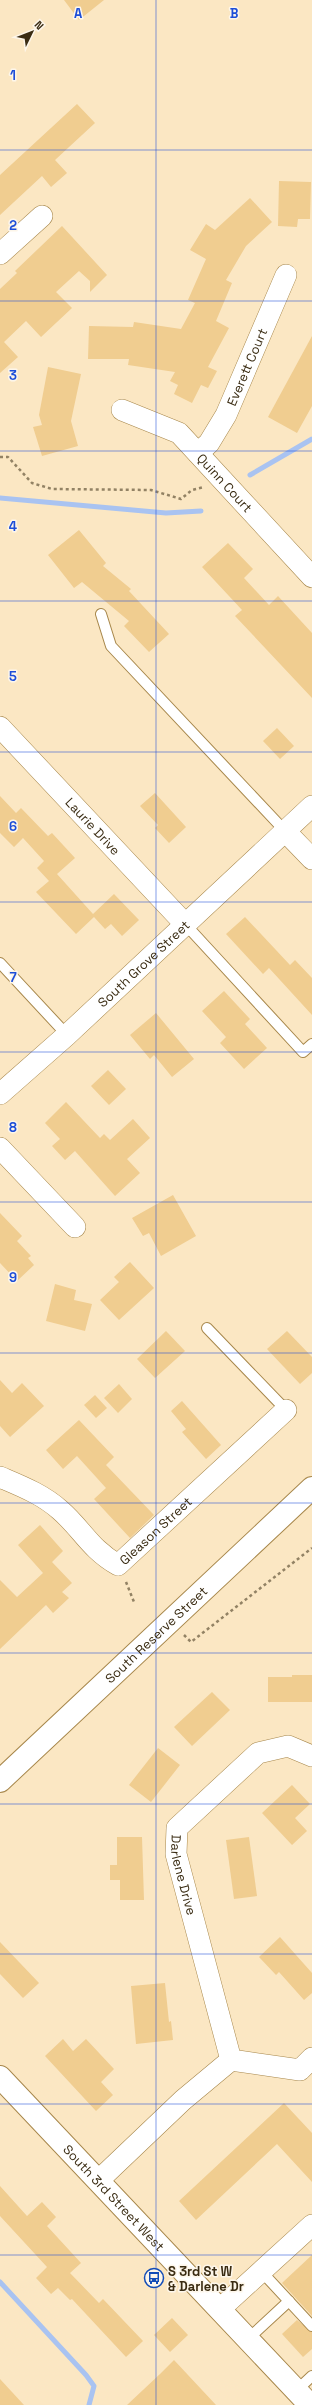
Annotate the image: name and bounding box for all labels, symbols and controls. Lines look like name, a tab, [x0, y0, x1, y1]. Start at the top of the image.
text: A	[74, 5, 83, 22]
text: B	[230, 5, 239, 22]
north arrow	[12, 12, 52, 52]
text: N	[32, 18, 47, 33]
text: 1	[10, 67, 16, 84]
text: 2	[9, 217, 17, 234]
street label: Everett Court	[223, 326, 271, 409]
text: 3	[9, 367, 17, 384]
street label: Quinn Court	[193, 450, 256, 516]
text: 4	[9, 518, 17, 535]
text: 5	[9, 668, 17, 685]
street label: Laurie Drive	[62, 794, 124, 859]
text: 6	[9, 818, 17, 835]
street label: South Grove Street	[94, 917, 193, 1011]
text: 7	[9, 969, 17, 986]
text: 8	[9, 1119, 17, 1136]
text: 9	[9, 1269, 17, 1286]
street label: Gleason Street	[116, 1493, 196, 1569]
street label: South Reserve Street	[102, 1583, 211, 1687]
street label: Darlene Drive	[167, 1834, 200, 1917]
street label: South 3rd Street West	[59, 2141, 168, 2255]
place label: S 3rd St W & Darlene Dr	[168, 2263, 244, 2295]
bus stop icon: S 3rd St W & Darlene Dr	[143, 2267, 165, 2289]

